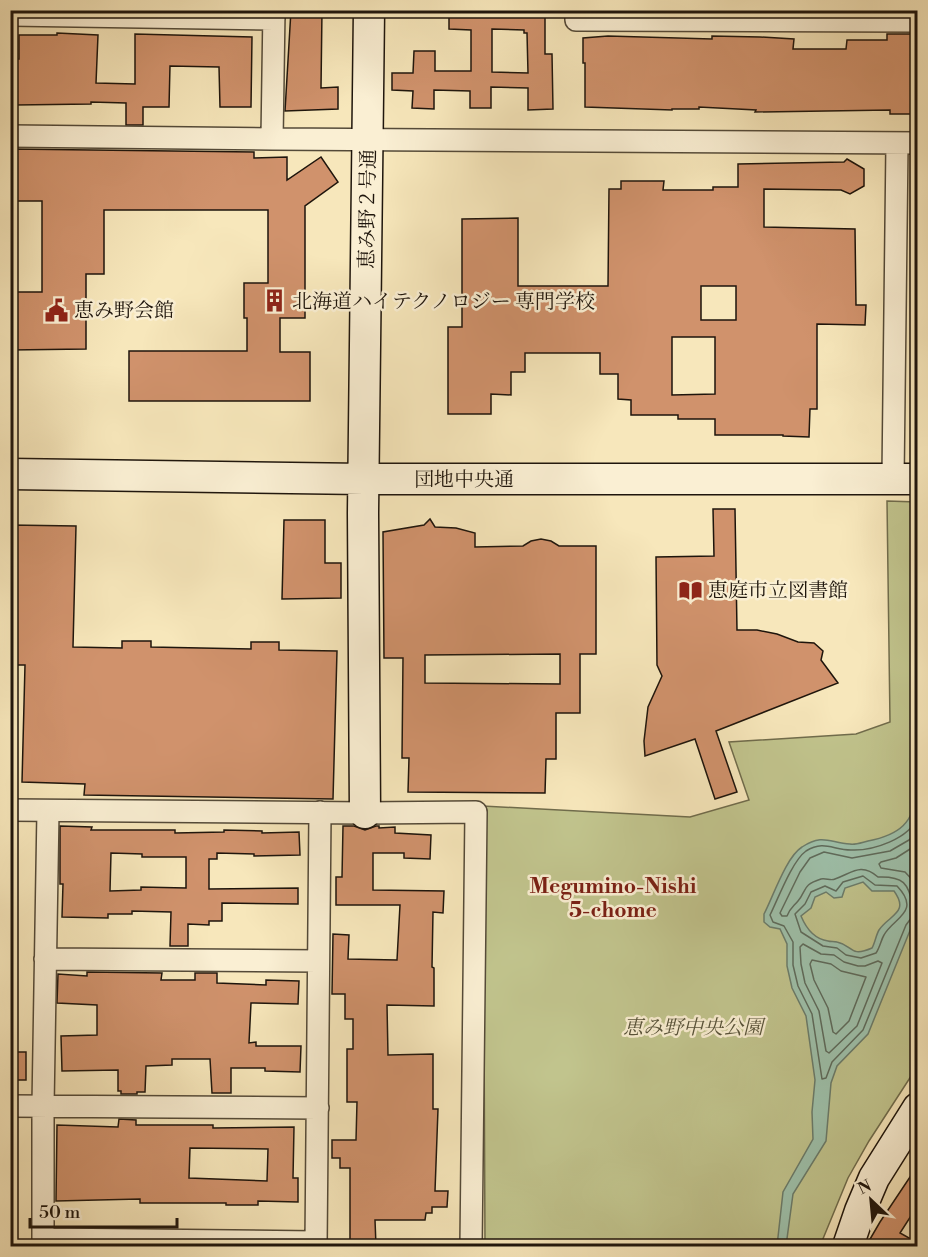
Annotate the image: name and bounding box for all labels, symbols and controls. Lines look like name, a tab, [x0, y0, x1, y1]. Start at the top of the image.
street label: 恵み野２号通	[355, 149, 382, 269]
building icon: 北海道ハイテクノロジー 専門学校	[261, 288, 287, 314]
place label: 北海道ハイテクノロジー 専門学校	[292, 290, 595, 315]
public building icon: 恵み野会館	[43, 297, 69, 323]
place label: 恵み野会館	[74, 299, 174, 324]
street label: 団地中央通	[414, 468, 514, 493]
library icon: 恵庭市立図書館	[677, 577, 703, 603]
place label: 恵庭市立図書館	[708, 579, 848, 604]
district label: Megumino-Nishi 5-chome	[530, 874, 697, 924]
park label: 恵み野中央公園	[623, 1016, 766, 1041]
north arrow	[841, 1170, 901, 1230]
text: N	[855, 1176, 875, 1199]
scale bar	[30, 1191, 177, 1229]
text: 50 m	[39, 1201, 81, 1224]

